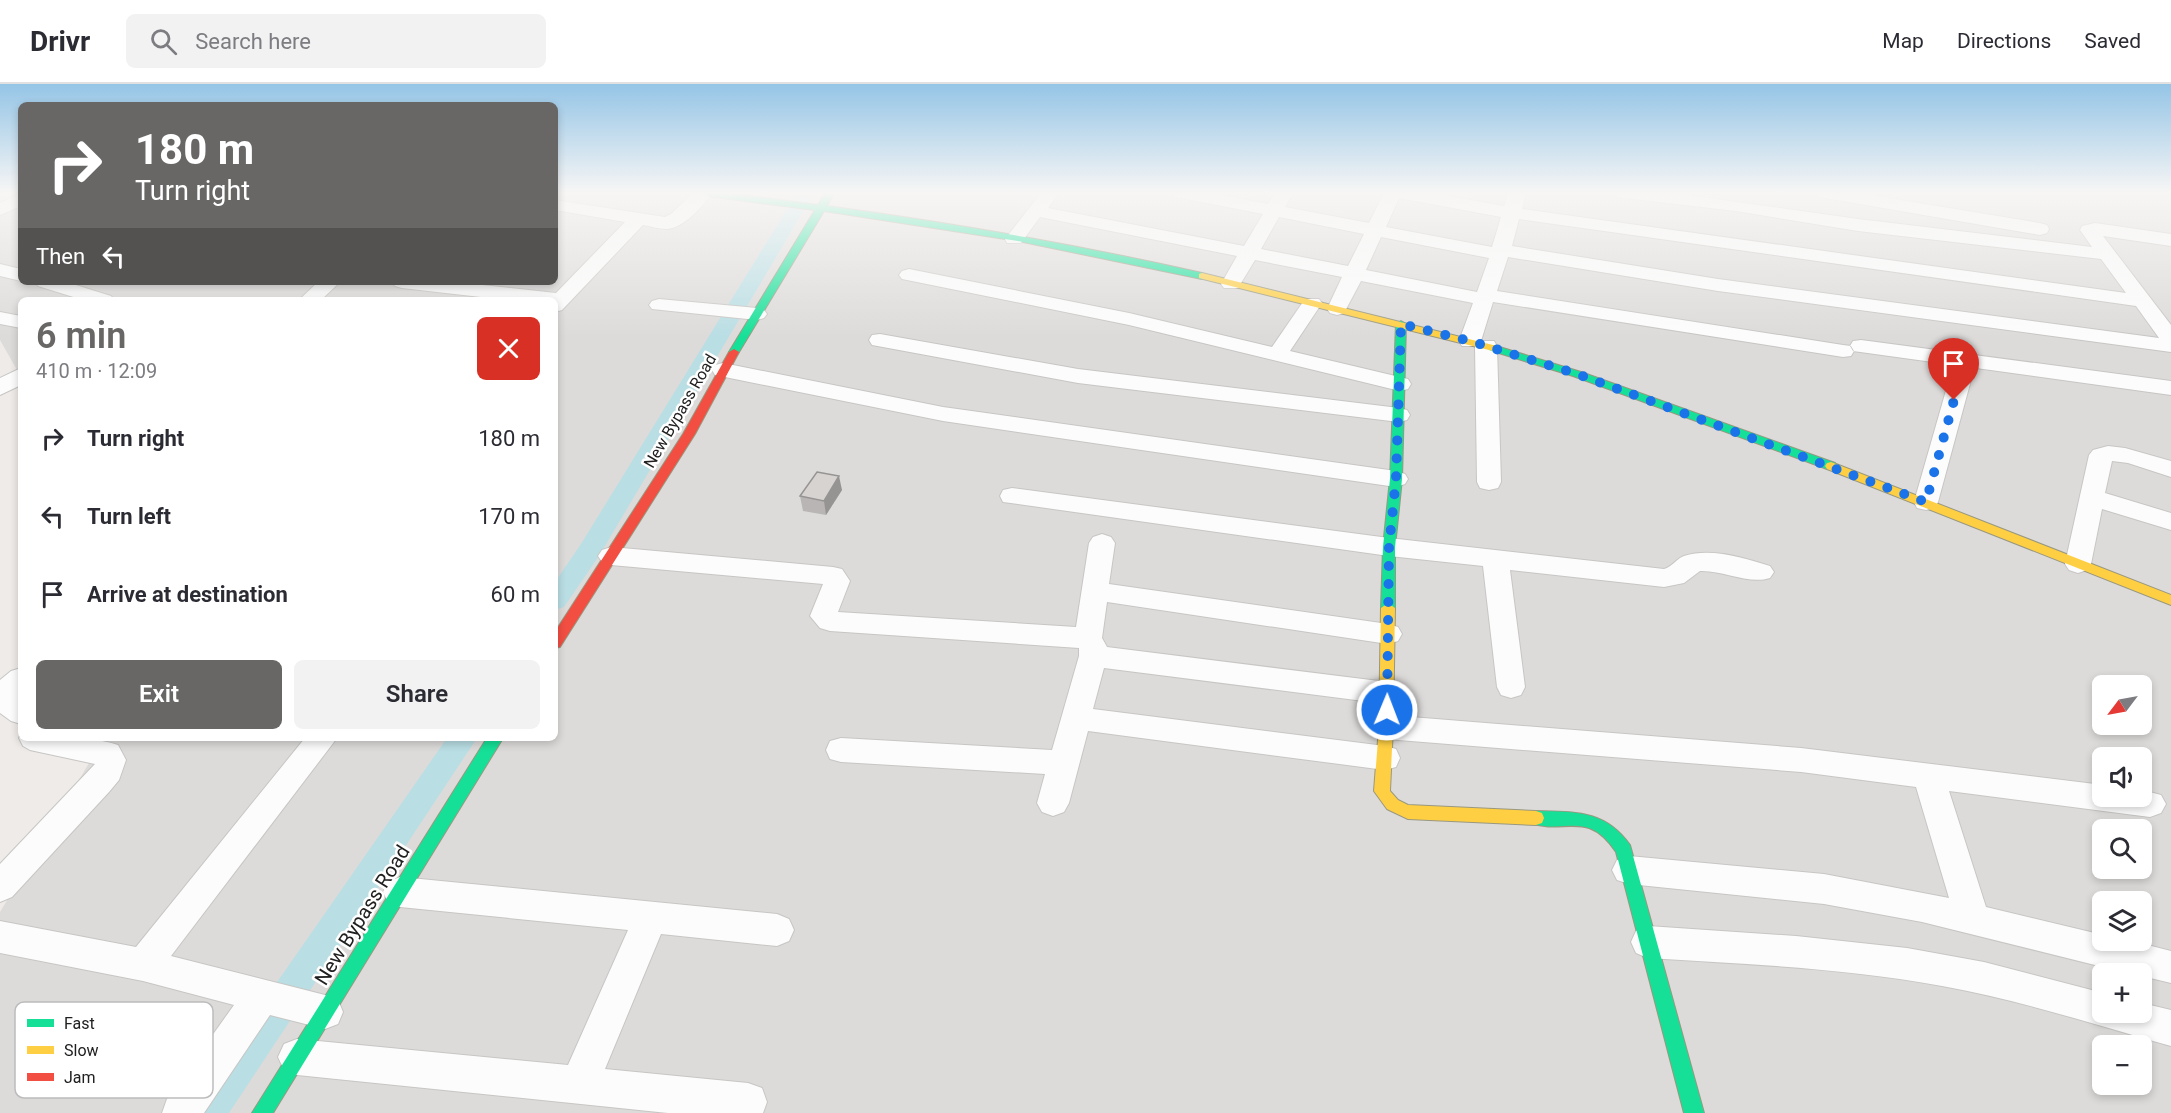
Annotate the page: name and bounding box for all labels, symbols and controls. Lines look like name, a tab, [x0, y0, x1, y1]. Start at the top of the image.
search box	[126, 14, 546, 68]
text: Drivr	[30, 25, 90, 58]
icon: search	[147, 25, 180, 58]
text: Search here	[195, 29, 311, 54]
text: Map	[1882, 29, 1924, 53]
text: Directions	[1957, 29, 2051, 53]
text: Saved	[2084, 29, 2141, 53]
text: 180 m	[135, 125, 254, 174]
icon: right	[36, 126, 114, 204]
text: Turn right	[135, 175, 250, 207]
icon: left	[97, 240, 130, 273]
text: Then	[36, 244, 85, 269]
text: 6 min	[36, 315, 126, 357]
button: close	[477, 317, 540, 380]
pin	[1928, 338, 1979, 400]
icon: arrive	[1937, 347, 1970, 380]
street label: New Bypass Road	[640, 351, 720, 471]
text: 410 m · 12:09	[36, 359, 157, 383]
icon: right	[36, 422, 69, 455]
text: Turn right	[87, 426, 184, 451]
text: 180 m	[478, 426, 540, 451]
icon: left	[36, 500, 69, 533]
text: Turn left	[87, 504, 171, 529]
text: 170 m	[478, 504, 540, 529]
icon: arrive	[36, 578, 69, 611]
text: Arrive at destination	[87, 582, 288, 607]
text: 60 m	[491, 582, 540, 607]
button: Exit	[36, 660, 282, 729]
button: Share	[294, 660, 540, 729]
north arrow	[2092, 675, 2152, 735]
map controls	[2092, 675, 2152, 1095]
position arrow	[1355, 678, 1419, 742]
button: sound	[2092, 747, 2152, 807]
button: search	[2092, 819, 2152, 879]
street label: New Bypass Road	[309, 841, 415, 989]
button: layers	[2092, 891, 2152, 951]
button: +	[2092, 963, 2152, 1023]
legend	[15, 1002, 213, 1098]
text: Fast	[64, 1014, 95, 1033]
button: −	[2092, 1035, 2152, 1095]
text: Slow	[64, 1041, 99, 1060]
text: Jam	[64, 1068, 96, 1087]

